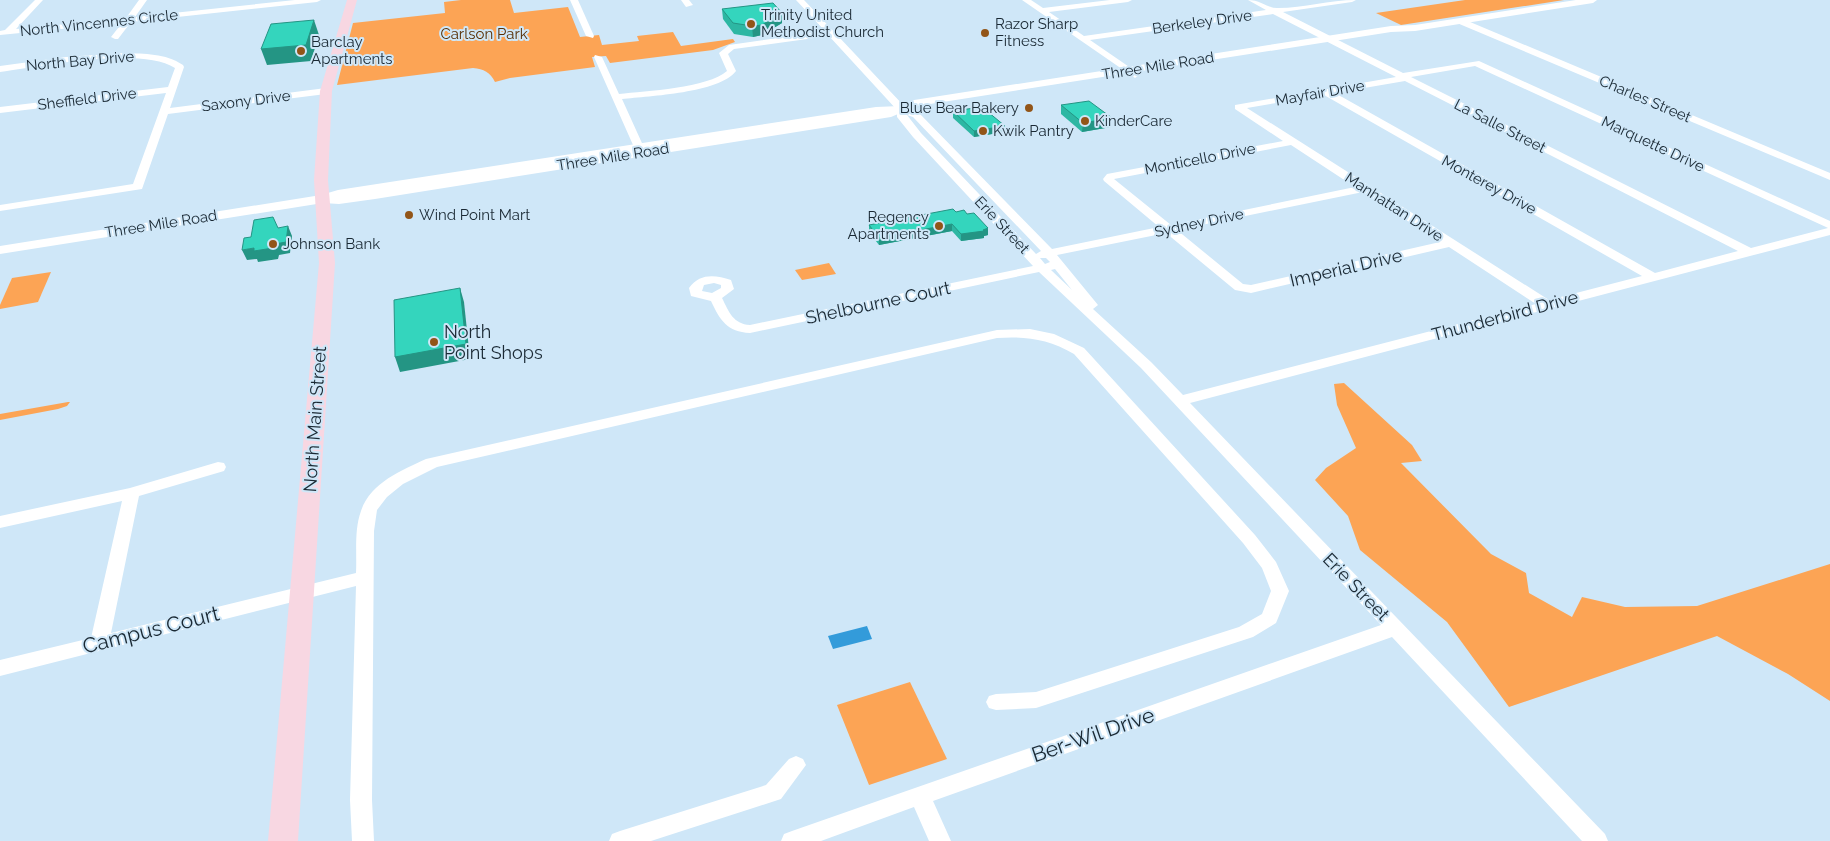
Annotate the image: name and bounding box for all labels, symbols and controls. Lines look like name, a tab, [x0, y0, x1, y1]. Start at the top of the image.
street label: North Vincennes Circle	[19, 6, 179, 40]
place label: Trinity United Methodist Church	[761, 6, 884, 41]
street label: Berkeley Drive	[1151, 6, 1253, 38]
place label: Razor Sharp Fitness	[995, 15, 1078, 50]
marker: Trinity United Methodist Church	[745, 18, 757, 30]
park label: Carlson Park	[440, 25, 528, 43]
marker: Razor Sharp Fitness	[979, 27, 991, 39]
place label: Barclay Apartments	[311, 33, 392, 68]
marker: Barclay Apartments	[295, 45, 307, 57]
street label: North Bay Drive	[25, 47, 135, 75]
street label: Three Mile Road	[1101, 48, 1215, 84]
street label: Charles Street	[1596, 72, 1694, 126]
street label: Mayfair Drive	[1274, 76, 1366, 110]
street label: Sheffield Drive	[37, 84, 138, 114]
street label: Saxony Drive	[201, 87, 292, 115]
street label: La Salle Street	[1451, 95, 1549, 157]
place label: Blue Bear Bakery	[900, 99, 1019, 117]
marker: Blue Bear Bakery	[1023, 102, 1035, 114]
place label: KinderCare	[1095, 112, 1173, 130]
street label: Marquette Drive	[1599, 112, 1708, 176]
marker: KinderCare	[1079, 115, 1091, 127]
place label: Kwik Pantry	[993, 122, 1074, 140]
marker: Kwik Pantry	[977, 125, 989, 137]
street label: Three Mile Road	[556, 139, 670, 175]
street label: Monticello Drive	[1143, 139, 1257, 179]
street label: Monterey Drive	[1439, 152, 1540, 218]
street label: Manhattan Drive	[1342, 169, 1447, 246]
street label: Erie Street	[971, 193, 1033, 257]
street label: Sydney Drive	[1153, 205, 1245, 241]
street label: Three Mile Road	[104, 206, 218, 242]
place label: Wind Point Mart	[419, 206, 530, 224]
place label: Regency Apartments	[848, 208, 929, 243]
marker: Wind Point Mart	[403, 209, 415, 221]
marker: Regency Apartments	[933, 220, 945, 232]
place label: Johnson Bank	[283, 235, 380, 253]
marker: Johnson Bank	[267, 238, 279, 250]
street label: Imperial Drive	[1288, 244, 1405, 291]
street label: Shelbourne Court	[804, 277, 952, 328]
street label: Thunderbird Drive	[1429, 286, 1581, 345]
place label: North Point Shops	[444, 321, 543, 363]
marker: North Point Shops	[428, 336, 440, 348]
street label: North Main Street	[299, 345, 330, 493]
street label: Erie Street	[1319, 548, 1394, 625]
street label: Campus Court	[80, 600, 222, 659]
street label: Ber-Wil Drive	[1028, 702, 1157, 767]

